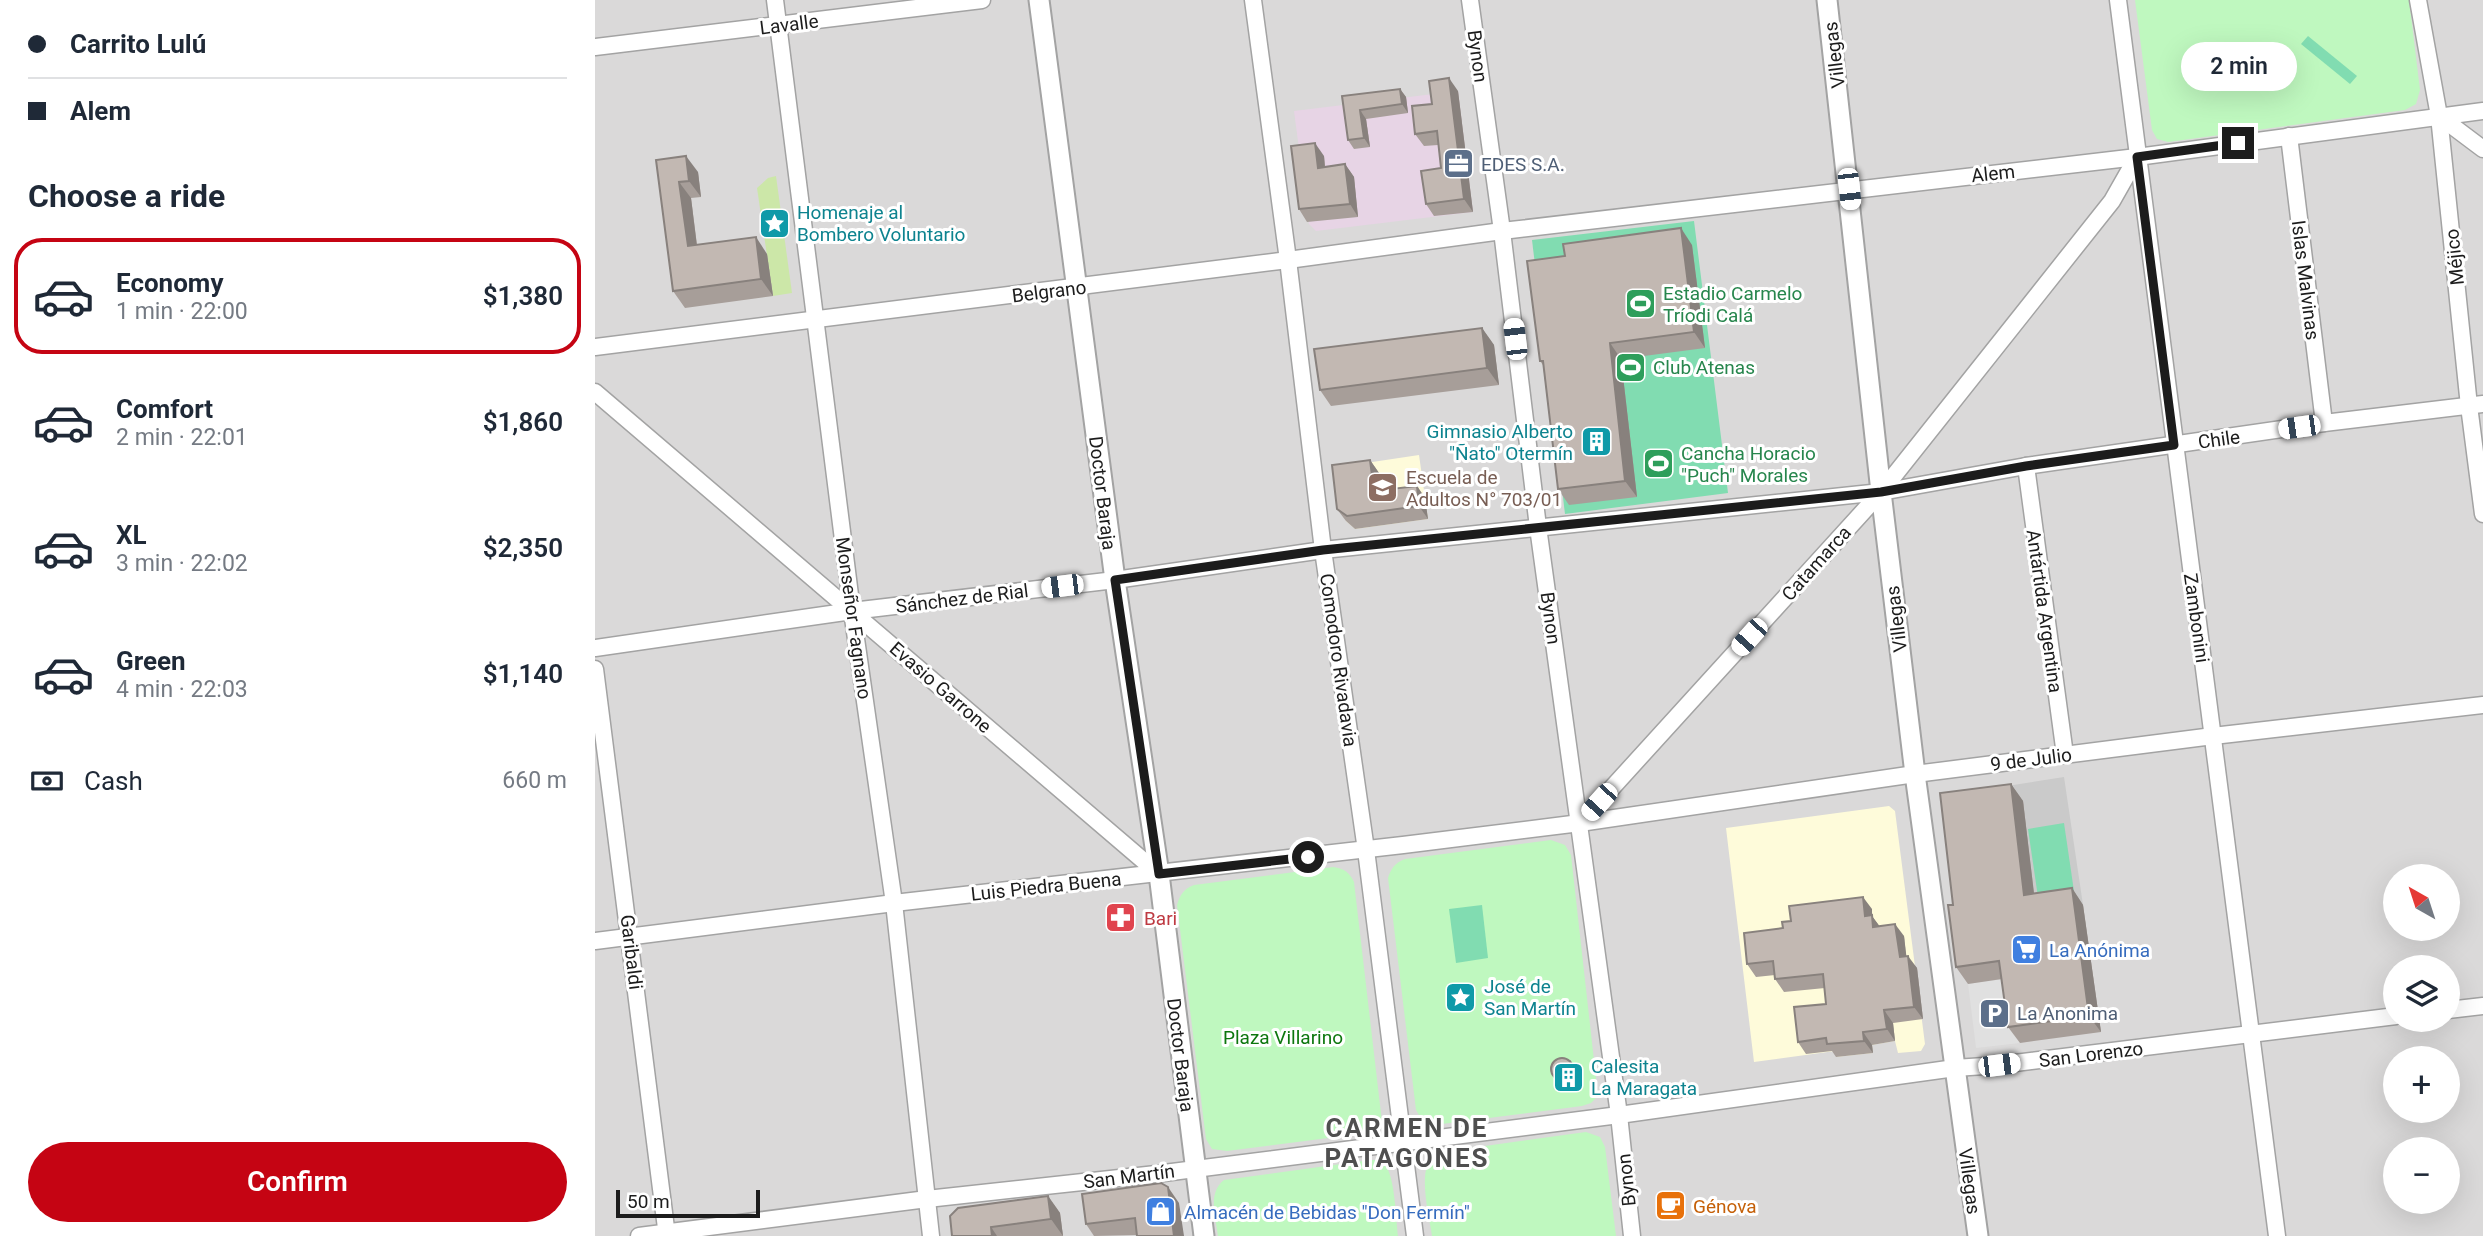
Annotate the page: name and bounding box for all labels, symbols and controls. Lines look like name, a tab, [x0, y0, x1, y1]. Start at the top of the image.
street label: Lavalle	[758, 9, 820, 40]
street label: Villegas	[1819, 20, 1850, 90]
street label: Bynon	[1462, 28, 1493, 84]
text: Carrito Lulú	[70, 29, 206, 59]
callout: 2 min	[2180, 41, 2296, 90]
text: 2 min	[2210, 53, 2268, 80]
text: Alem	[70, 96, 131, 126]
route end	[2222, 127, 2254, 159]
office icon: EDES S.A.	[1441, 147, 1475, 181]
place label: EDES S.A.	[1481, 153, 1565, 176]
street label: Alem	[1970, 160, 2016, 187]
car	[1837, 167, 1862, 211]
text: Choose a ride	[28, 177, 225, 215]
place label: Homenaje al Bombero Voluntario	[797, 201, 965, 246]
place icon: Homenaje al Bombero Voluntario	[757, 206, 791, 240]
street label: Islas Malvinas	[2287, 219, 2324, 341]
street label: Méjico	[2440, 228, 2469, 286]
icon: car	[32, 265, 95, 328]
text: Economy	[116, 268, 223, 298]
street label: Belgrano	[1010, 276, 1088, 307]
text: $1,380	[483, 281, 563, 311]
place label: Estadio Carmelo Tríodi Calá	[1663, 282, 1802, 327]
sports icon: Estadio Carmelo Tríodi Calá	[1623, 287, 1657, 321]
text: 1 min · 22:00	[116, 298, 248, 325]
car	[1503, 317, 1528, 361]
sports icon: Club Atenas	[1613, 350, 1647, 384]
place label: Club Atenas	[1653, 356, 1755, 379]
icon: car	[32, 391, 95, 454]
text: Comfort	[116, 394, 213, 424]
text: $1,860	[483, 407, 563, 437]
car	[2277, 414, 2322, 440]
place label: Gimnasio Alberto "Ñato" Otermín	[1426, 420, 1573, 465]
text: 2 min · 22:01	[116, 424, 248, 451]
building icon: Gimnasio Alberto "Ñato" Otermín	[1579, 425, 1613, 459]
street label: Chile	[2197, 425, 2242, 454]
street label: Doctor Baraja	[1084, 435, 1121, 551]
place label: Cancha Horacio "Puch" Morales	[1681, 442, 1816, 487]
sports icon: Cancha Horacio "Puch" Morales	[1641, 447, 1675, 481]
place label: Escuela de Adultos N° 703/01	[1406, 466, 1562, 511]
school or university icon: Escuela de Adultos N° 703/01	[1366, 471, 1400, 505]
icon: car	[32, 517, 95, 580]
text: XL	[116, 520, 147, 550]
street label: Catamarca	[1777, 521, 1856, 606]
street label: Antártida Argentina	[2022, 528, 2067, 694]
text: $2,350	[483, 533, 563, 563]
street label: Monseñor Fagnano	[831, 535, 876, 701]
text: 3 min · 22:02	[116, 550, 248, 577]
street label: Comodoro Rivadavia	[1315, 572, 1362, 748]
street label: Zambonini	[2179, 572, 2214, 664]
car	[1040, 573, 1085, 599]
street label: Sánchez de Rial	[894, 579, 1030, 618]
street label: Villegas	[1881, 584, 1912, 654]
street label: Bynon	[1535, 590, 1566, 646]
car	[1728, 614, 1771, 660]
street label: Evasio Garrone	[885, 637, 996, 738]
icon: car	[32, 643, 95, 706]
text: Green	[116, 646, 186, 676]
text: $1,140	[483, 659, 563, 689]
text: 4 min · 22:03	[116, 676, 248, 703]
street label: 9 de Julio	[1989, 743, 2073, 776]
icon: cash	[28, 762, 66, 800]
text: Cash	[84, 766, 143, 796]
text: 660 m	[502, 767, 567, 794]
car	[1578, 779, 1621, 825]
route start	[1292, 841, 1324, 873]
north arrow	[2383, 864, 2461, 942]
map controls	[2383, 864, 2460, 1214]
street label: Luis Piedra Buena	[970, 867, 1122, 906]
pharmacy icon: Bari	[1104, 901, 1138, 935]
place label: Bari	[1144, 907, 1177, 930]
street label: Garibaldi	[616, 913, 648, 991]
supermarket icon: La Anónima	[2009, 933, 2043, 967]
place label: La Anónima	[2049, 939, 2150, 962]
button: layers	[2383, 955, 2460, 1032]
place label: José de San Martín	[1484, 975, 1576, 1020]
place icon: José de San Martín	[1444, 980, 1478, 1014]
parking icon: La Anonima	[1977, 996, 2011, 1030]
street label: Doctor Baraja	[1162, 997, 1199, 1113]
place label: La Anonima	[2017, 1002, 2118, 1025]
park label: Plaza Villarino	[1223, 1026, 1343, 1049]
street label: San Lorenzo	[2038, 1037, 2144, 1072]
button: +	[2383, 1046, 2460, 1123]
car	[1977, 1052, 2022, 1078]
place label: Calesita La Maragata	[1591, 1055, 1697, 1100]
building icon: Calesita La Maragata	[1551, 1060, 1585, 1094]
district label: CARMEN DE PATAGONES	[1324, 1113, 1490, 1173]
button: −	[2383, 1137, 2460, 1214]
button: Confirm	[28, 1142, 567, 1222]
street label: Villegas	[1953, 1146, 1986, 1216]
street label: Bynon	[1612, 1153, 1641, 1207]
street label: San Martín	[1082, 1159, 1176, 1194]
scale bar	[616, 1187, 759, 1219]
cafe icon: Génova	[1653, 1189, 1687, 1223]
text: 50 m	[627, 1190, 670, 1213]
shop icon: Almacén de Bebidas "Don Fermín"	[1144, 1195, 1178, 1229]
place label: Génova	[1693, 1195, 1757, 1218]
place label: Almacén de Bebidas "Don Fermín"	[1184, 1201, 1470, 1224]

